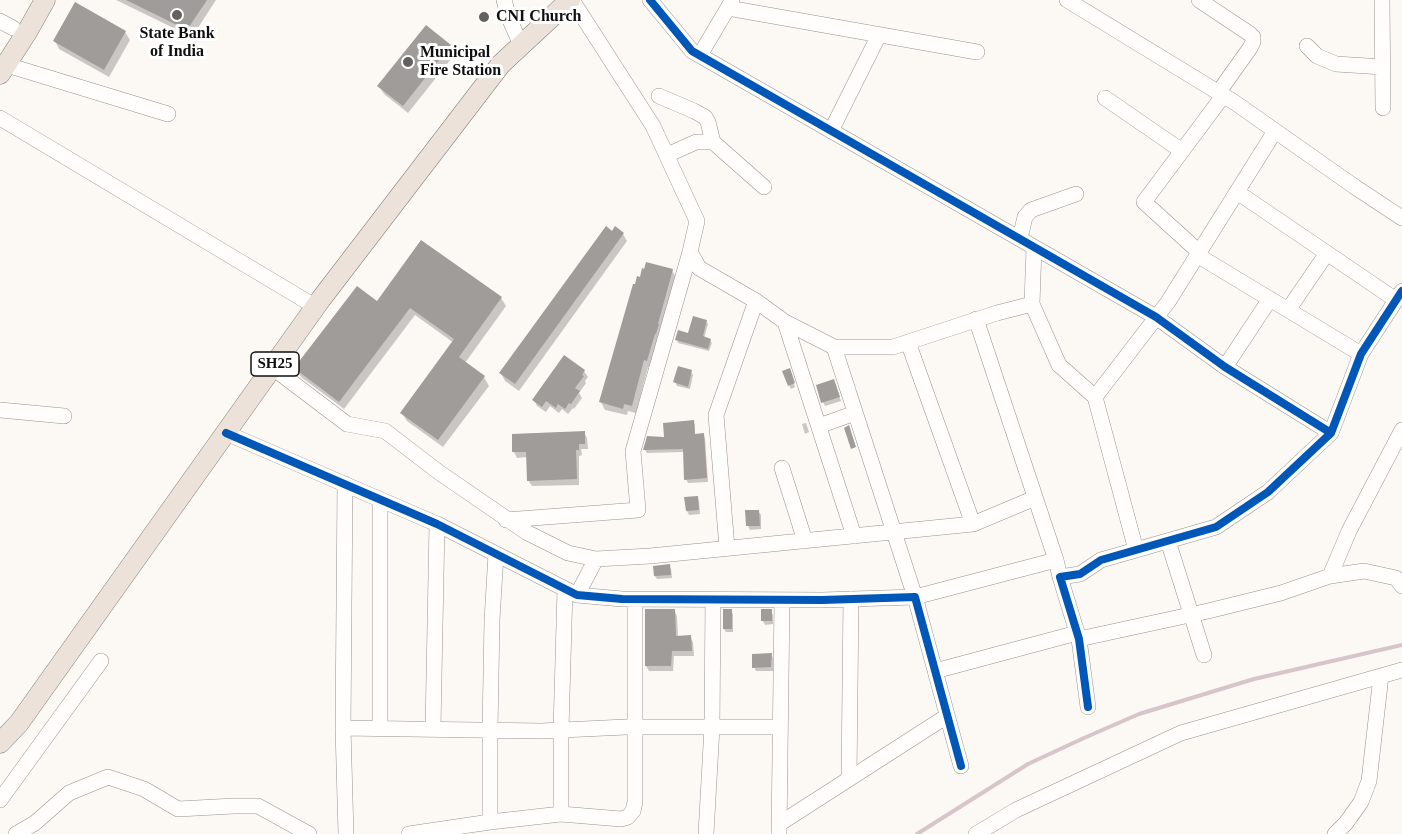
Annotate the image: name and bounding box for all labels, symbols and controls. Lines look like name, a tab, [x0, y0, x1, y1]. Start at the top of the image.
place label: CNI Church	[496, 7, 582, 27]
marker: State Bank of India	[170, 8, 184, 22]
marker: CNI Church	[477, 10, 491, 24]
place label: State Bank of India	[139, 24, 215, 62]
place label: Municipal Fire Station	[420, 43, 501, 81]
marker: Municipal Fire Station	[401, 55, 415, 69]
road number: SH25	[251, 352, 299, 376]

